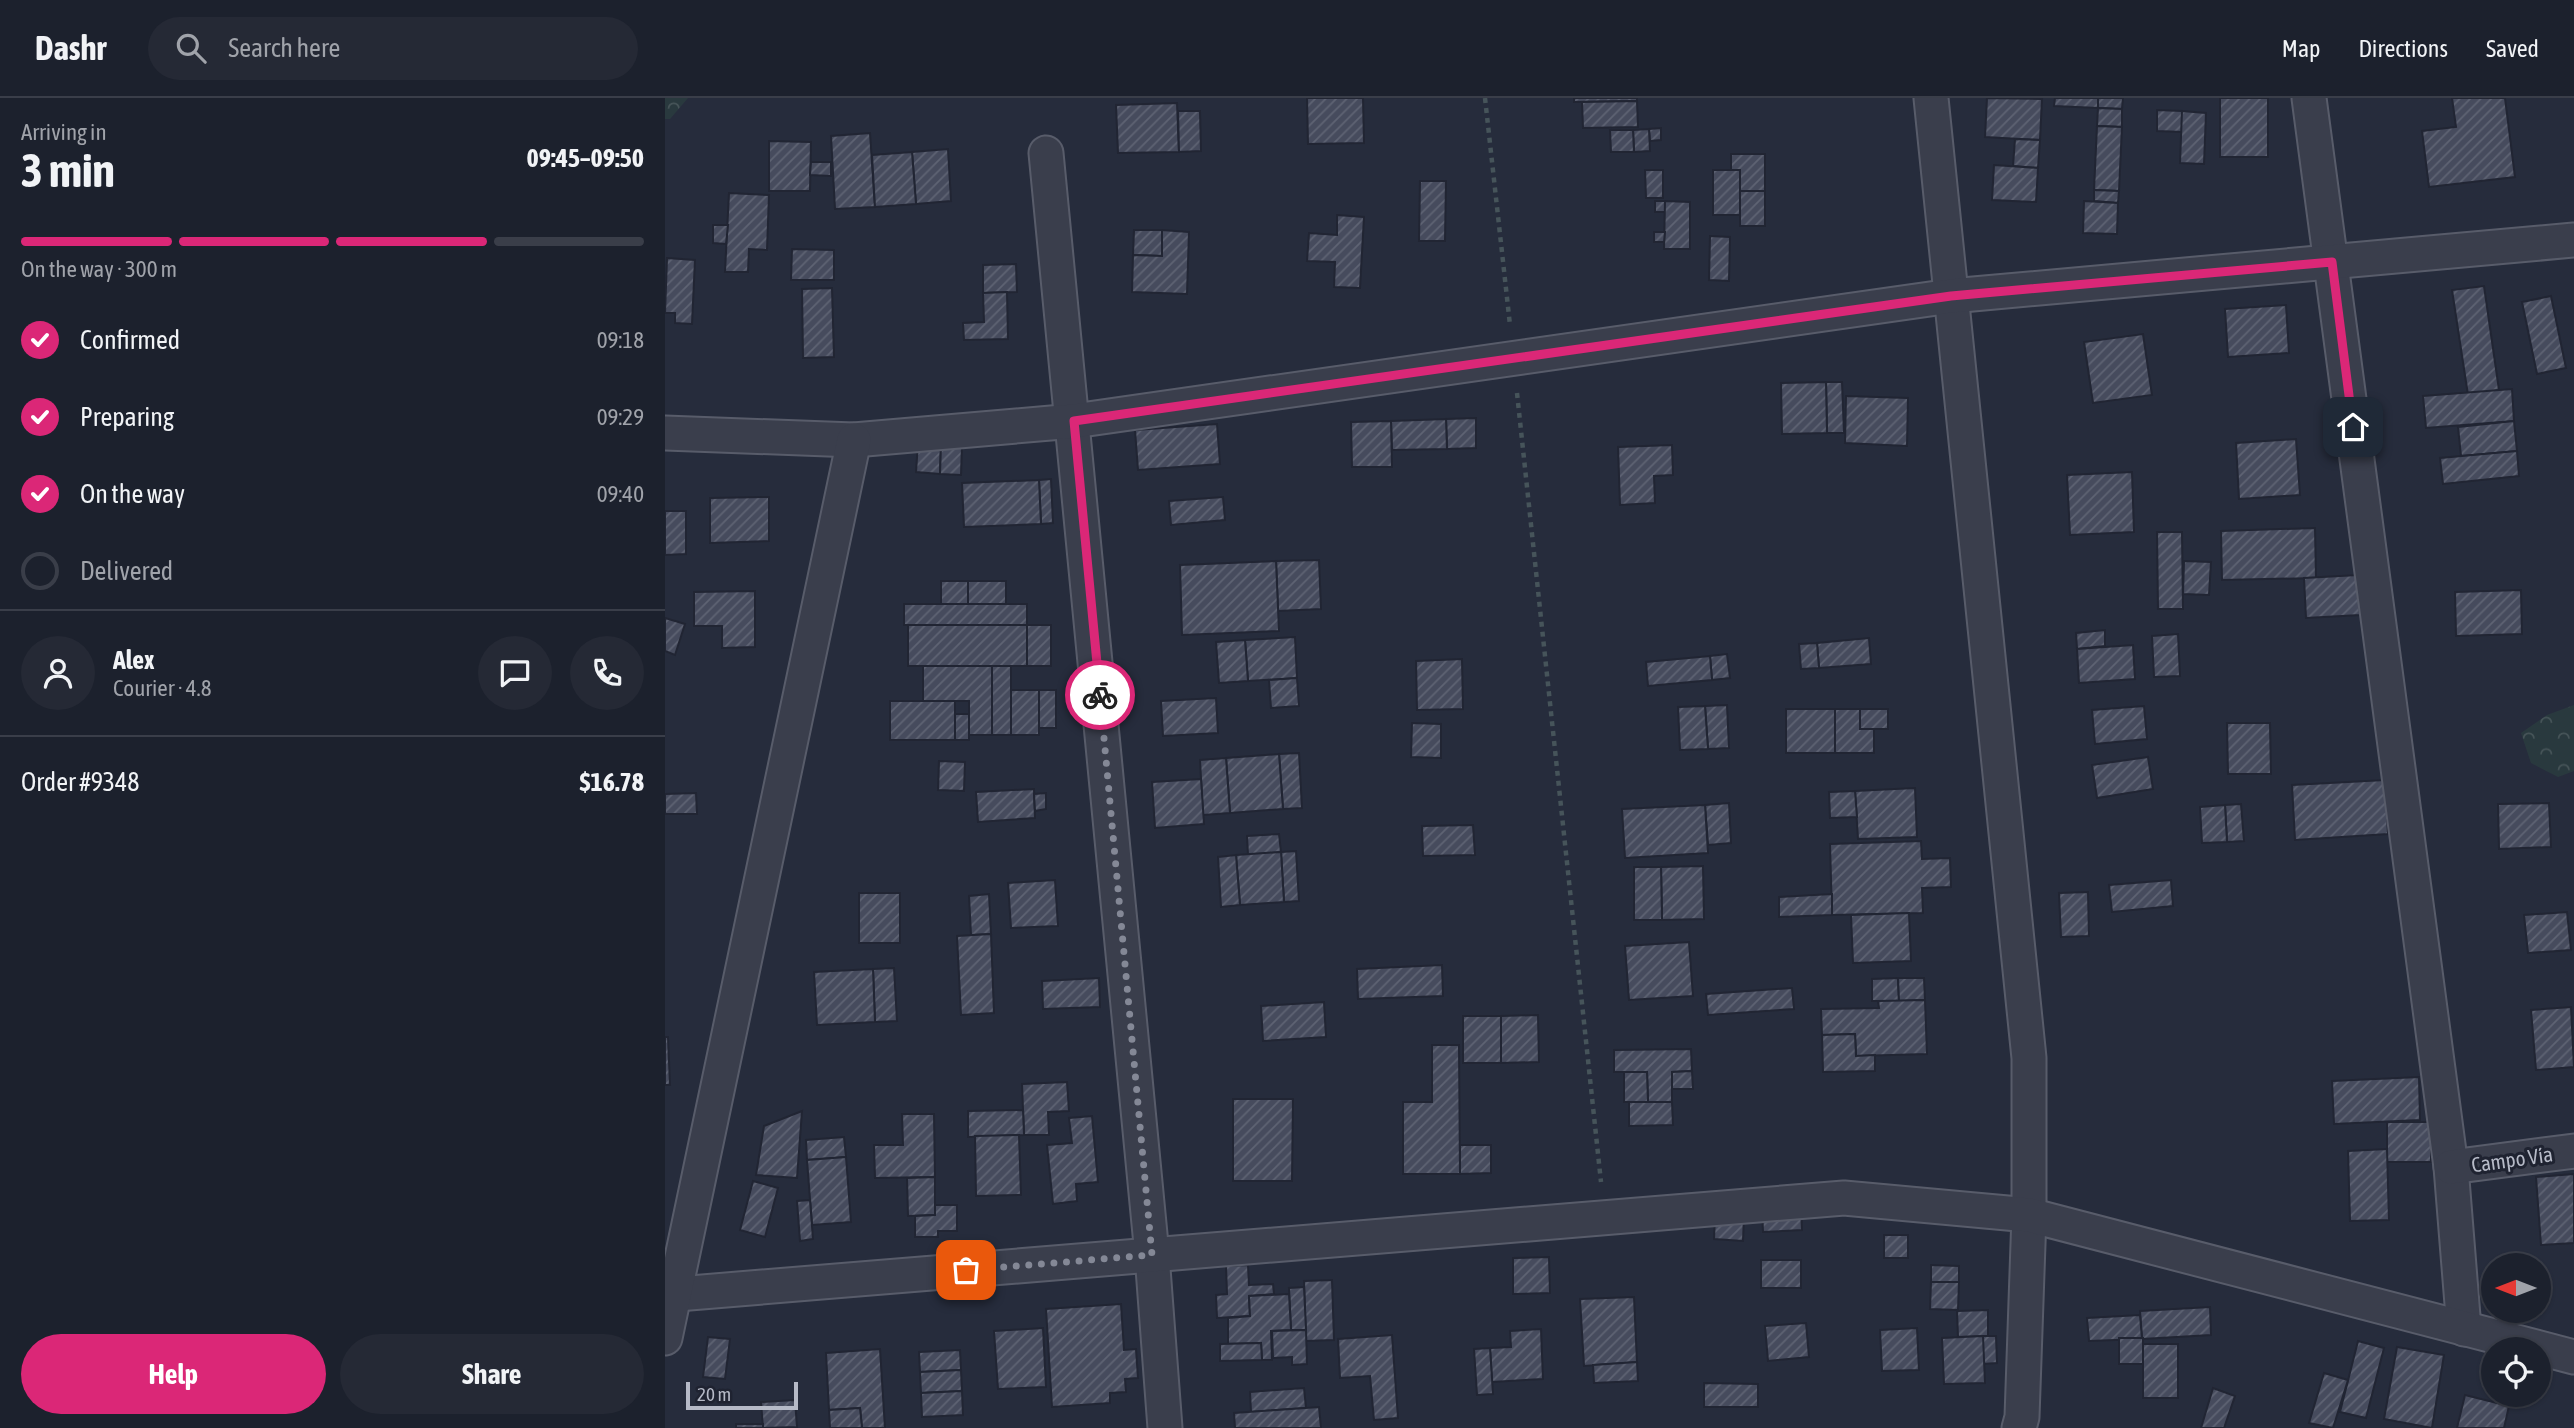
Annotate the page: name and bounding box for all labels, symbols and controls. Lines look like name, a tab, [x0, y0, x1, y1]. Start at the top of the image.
search box	[148, 17, 638, 80]
text: Dashr	[35, 29, 106, 67]
icon: search	[172, 29, 210, 67]
text: Search here	[228, 33, 340, 63]
text: Map	[2282, 35, 2320, 62]
text: Directions	[2358, 35, 2448, 62]
text: Saved	[2486, 35, 2539, 62]
text: Arriving in	[21, 119, 107, 145]
text: 09:45–09:50	[527, 143, 644, 173]
text: 3 min	[21, 144, 115, 197]
text: On the way · 300 m	[21, 256, 177, 282]
icon: check	[21, 321, 59, 359]
text: Confirmed	[80, 325, 180, 355]
text: 09:18	[597, 327, 644, 353]
pin	[2323, 397, 2383, 457]
icon: check	[21, 398, 59, 436]
text: Preparing	[80, 402, 174, 432]
text: 09:29	[597, 404, 644, 430]
icon: home	[2334, 408, 2372, 446]
icon: check	[21, 475, 59, 513]
text: On the way	[80, 479, 185, 509]
text: 09:40	[597, 481, 644, 507]
text: Delivered	[80, 556, 173, 586]
button: person	[21, 636, 95, 710]
button: chat	[478, 636, 552, 710]
button: phone	[570, 636, 644, 710]
text: Alex	[113, 645, 154, 675]
courier	[1065, 660, 1135, 730]
text: Courier · 4.8	[113, 675, 212, 701]
icon: bike	[1081, 676, 1119, 714]
text: Order #9348	[21, 767, 140, 797]
text: $16.78	[580, 767, 644, 797]
street label: Campo Vía	[2470, 1141, 2554, 1177]
pin	[936, 1240, 996, 1300]
icon: bag	[947, 1251, 985, 1289]
north arrow	[2481, 1253, 2551, 1323]
map controls	[2481, 1253, 2551, 1407]
button: Help	[21, 1334, 326, 1414]
button: Share	[340, 1334, 644, 1414]
button: locate	[2481, 1337, 2551, 1407]
scale bar	[686, 1379, 798, 1411]
text: 20 m	[697, 1383, 731, 1405]

